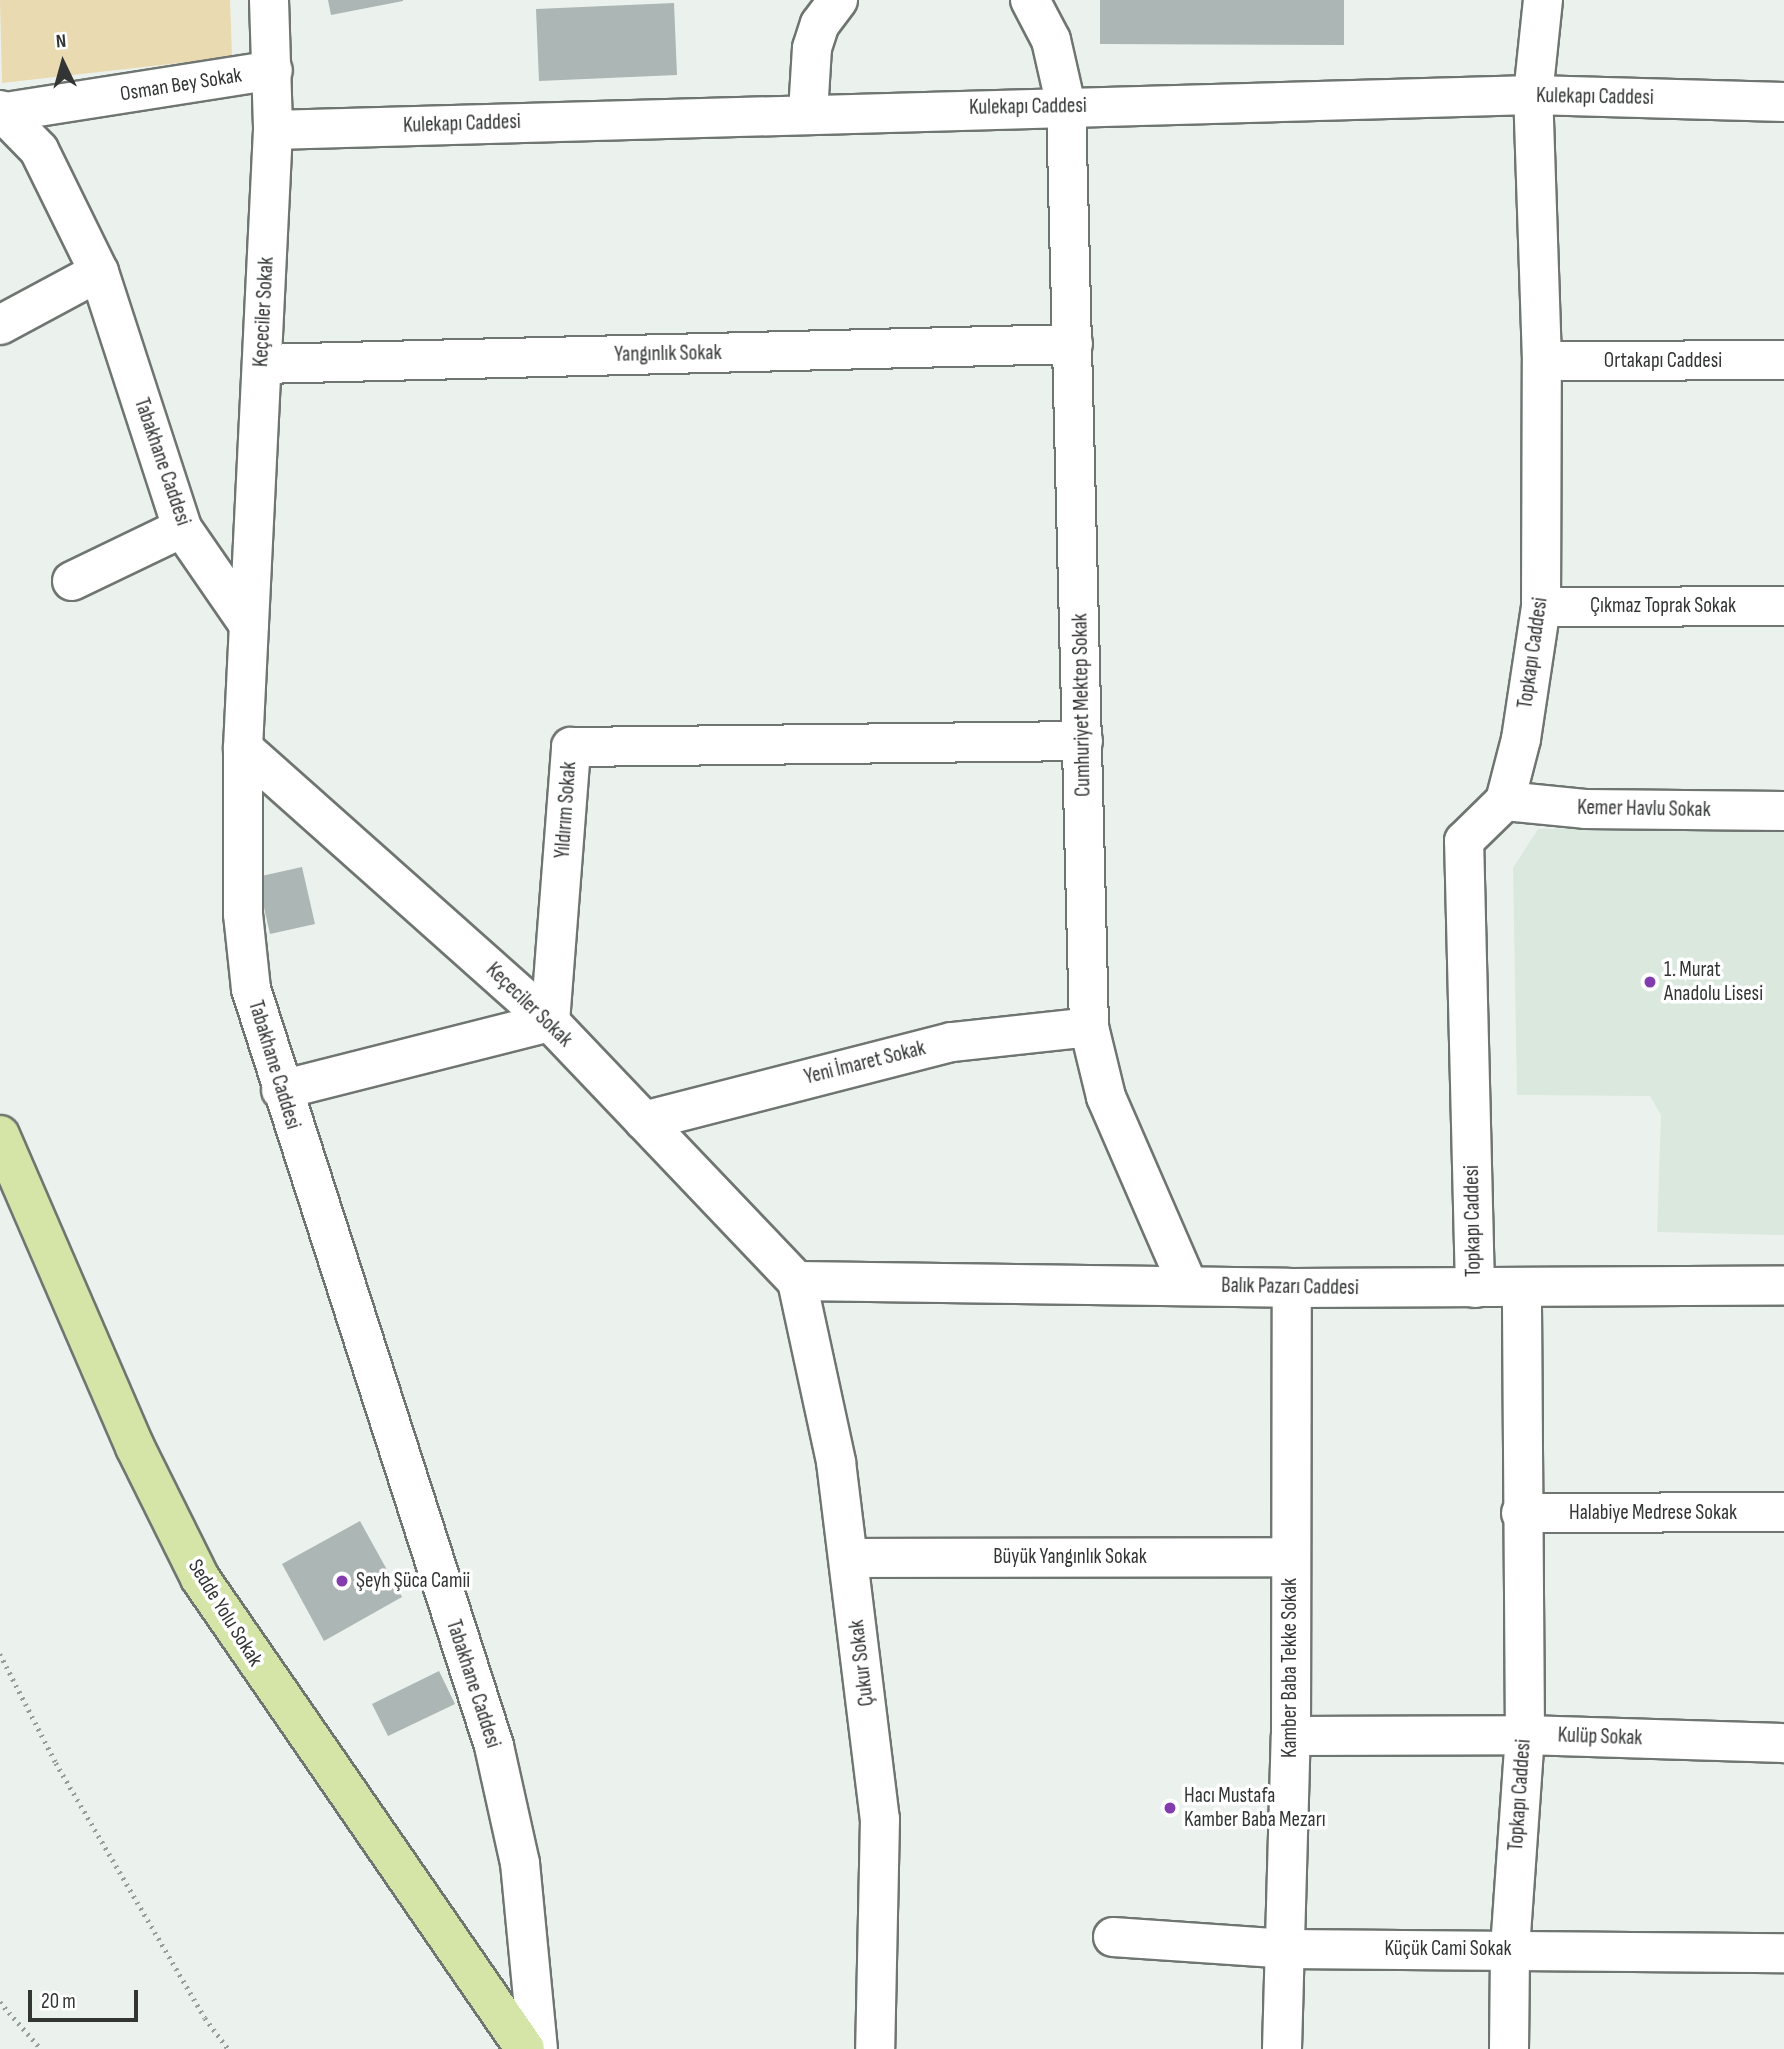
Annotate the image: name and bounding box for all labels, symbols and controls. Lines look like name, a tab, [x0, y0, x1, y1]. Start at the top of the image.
north arrow	[28, 28, 98, 98]
text: N	[55, 30, 67, 53]
street label: Osman Bey Sokak	[118, 63, 244, 107]
street label: Kulekapı Caddesi	[1536, 83, 1654, 111]
street label: Kulekapı Caddesi	[969, 93, 1087, 121]
street label: Kulekapı Caddesi	[403, 109, 521, 139]
street label: Keçeciler Sokak	[249, 256, 279, 368]
street label: Yangınlık Sokak	[614, 340, 722, 368]
street label: Ortakapı Caddesi	[1604, 348, 1722, 374]
street label: Tabakhane Caddesi	[128, 395, 196, 529]
street label: Çıkmaz Toprak Sokak	[1590, 593, 1736, 619]
street label: Topkapı Caddesi	[1513, 596, 1553, 710]
street label: Cumhuriyet Mektep Sokak	[1068, 613, 1096, 797]
street label: Yıldırım Sokak	[550, 761, 582, 859]
street label: Kemer Havlu Sokak	[1577, 795, 1711, 823]
place label: 1. Murat Anadolu Lisesi	[1664, 957, 1763, 1007]
street label: Keçeciler Sokak	[481, 958, 577, 1052]
marker: 1. Murat Anadolu Lisesi	[1642, 974, 1658, 990]
street label: Tabakhane Caddesi	[242, 998, 306, 1132]
street label: Yeni İmaret Sokak	[802, 1036, 928, 1090]
street label: Topkapı Caddesi	[1459, 1165, 1487, 1277]
street label: Balık Pazarı Caddesi	[1221, 1273, 1359, 1301]
street label: Halabiye Medrese Sokak	[1569, 1500, 1737, 1526]
street label: Büyük Yangınlık Sokak	[993, 1544, 1147, 1570]
street label: Sedde Yolu Sokak	[182, 1555, 268, 1671]
place label: Şeyh Şüca Camii	[356, 1568, 470, 1594]
marker: Şeyh Şüca Camii	[334, 1573, 350, 1589]
street label: Kamber Baba Tekke Sokak	[1277, 1578, 1303, 1758]
street label: Tabakhane Caddesi	[440, 1617, 506, 1751]
street label: Çukur Sokak	[844, 1618, 880, 1708]
street label: Kulüp Sokak	[1557, 1723, 1643, 1751]
street label: Topkapı Caddesi	[1504, 1738, 1536, 1852]
place label: Hacı Mustafa Kamber Baba Mezarı	[1184, 1783, 1326, 1833]
marker: Hacı Mustafa Kamber Baba Mezarı	[1162, 1800, 1178, 1816]
street label: Küçük Cami Sokak	[1384, 1936, 1512, 1962]
scale bar	[32, 1976, 142, 2020]
text: 20 m	[41, 1989, 76, 2014]

